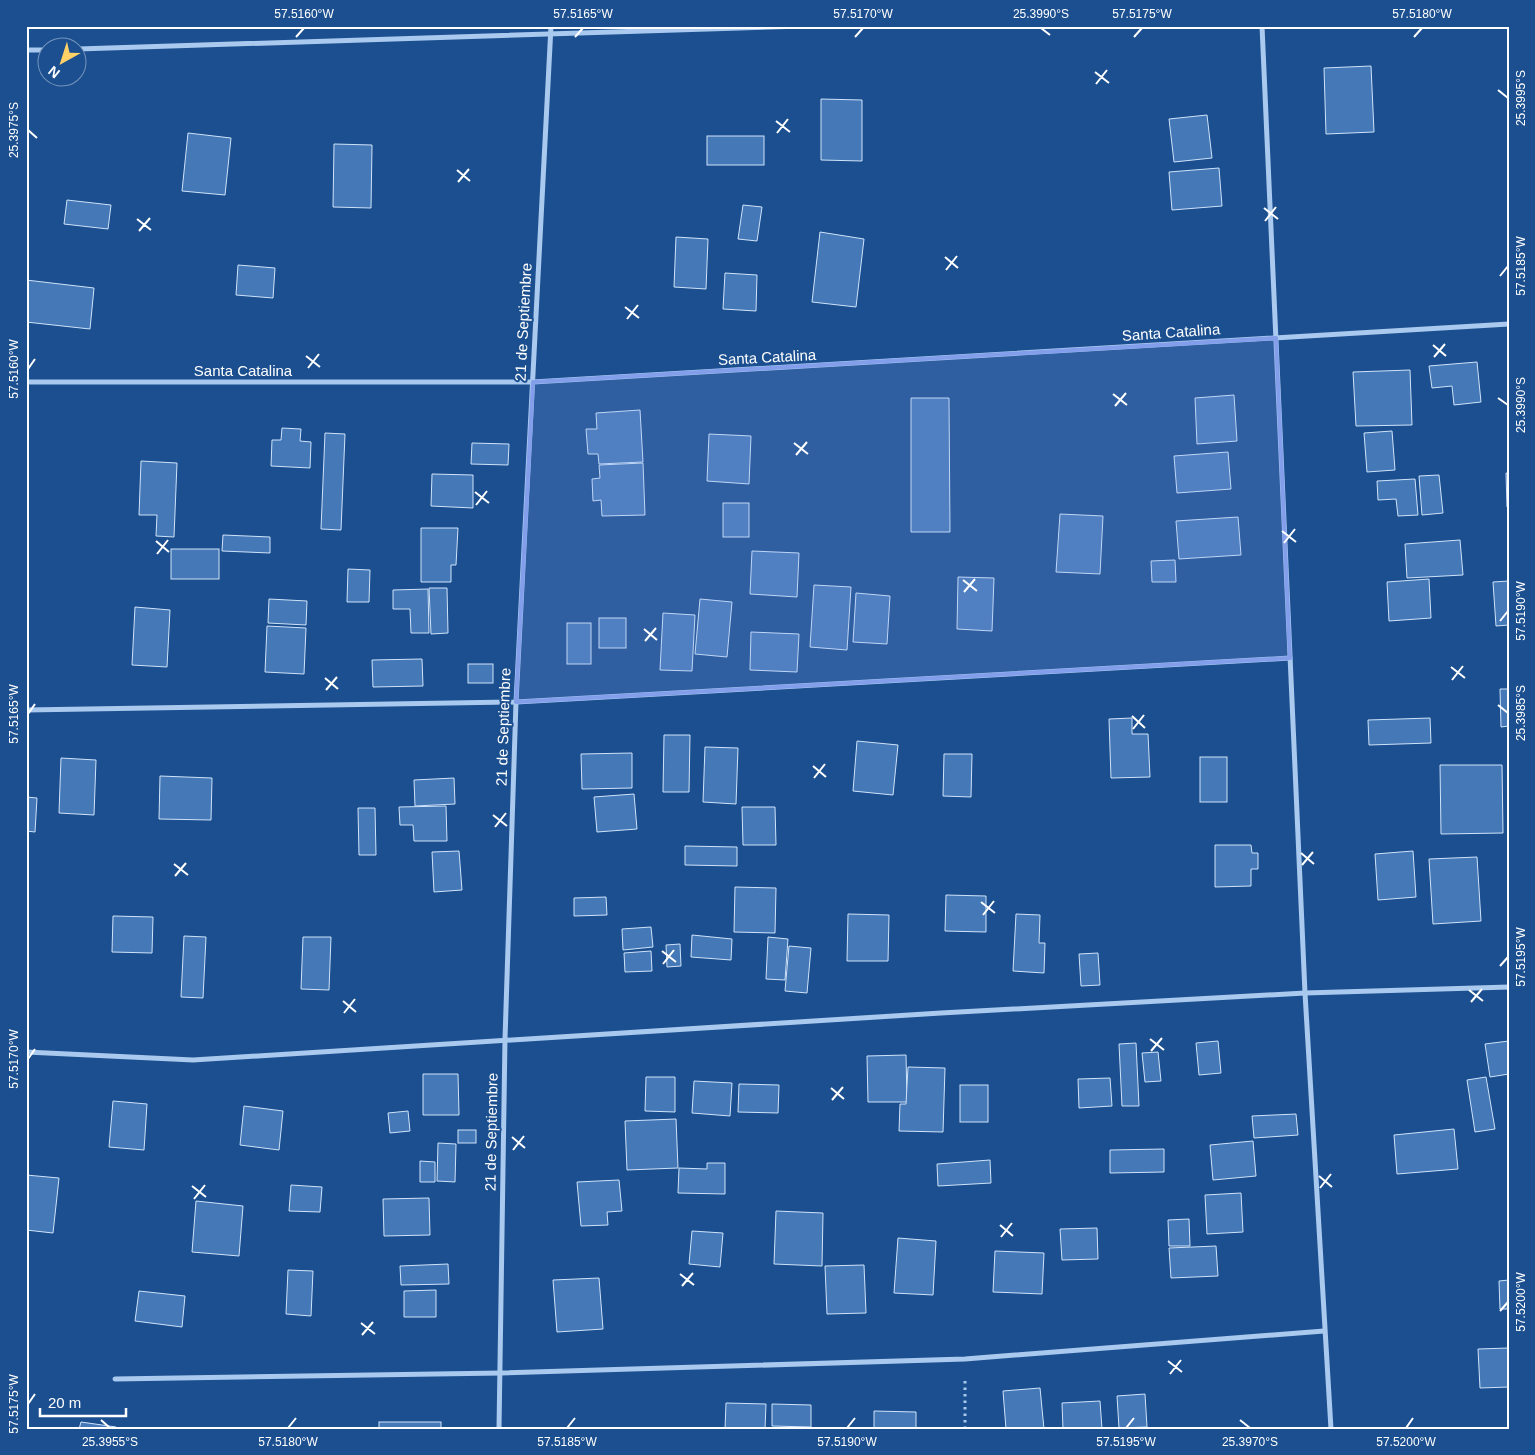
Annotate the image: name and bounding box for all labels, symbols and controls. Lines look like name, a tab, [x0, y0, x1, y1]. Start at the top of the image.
text: 57.5160°W	[274, 7, 334, 21]
text: 57.5165°W	[553, 7, 613, 21]
text: 57.5170°W	[833, 7, 893, 21]
text: 25.3990°S	[1013, 7, 1069, 21]
text: 57.5175°W	[1112, 7, 1172, 21]
text: 57.5180°W	[1392, 7, 1452, 21]
north arrow	[38, 38, 88, 88]
text: N	[45, 63, 63, 82]
text: 25.3995°S	[1514, 70, 1528, 126]
text: 25.3975°S	[7, 102, 21, 158]
text: 57.5185°W	[1514, 236, 1528, 296]
street label: 21 de Septiembre	[511, 262, 535, 382]
street label: Santa Catalina	[1121, 320, 1221, 344]
text: 57.5160°W	[7, 339, 21, 399]
street label: Santa Catalina	[717, 346, 817, 368]
street label: Santa Catalina	[194, 362, 293, 379]
text: 25.3990°S	[1514, 377, 1528, 433]
text: 57.5190°W	[1514, 581, 1528, 641]
street label: 21 de Septiembre	[492, 668, 514, 786]
text: 57.5165°W	[7, 684, 21, 744]
text: 25.3985°S	[1514, 685, 1528, 741]
text: 57.5195°W	[1514, 927, 1528, 987]
text: 57.5170°W	[7, 1029, 21, 1089]
street label: 21 de Septiembre	[481, 1073, 501, 1191]
text: 57.5200°W	[1514, 1272, 1528, 1332]
text: 57.5175°W	[7, 1374, 21, 1434]
scale bar	[40, 1385, 126, 1417]
text: 20 m	[48, 1394, 81, 1411]
text: 25.3955°S	[82, 1435, 138, 1449]
text: 57.5180°W	[258, 1435, 318, 1449]
text: 57.5185°W	[537, 1435, 597, 1449]
text: 57.5190°W	[817, 1435, 877, 1449]
text: 57.5195°W	[1096, 1435, 1156, 1449]
text: 25.3970°S	[1222, 1435, 1278, 1449]
text: 57.5200°W	[1376, 1435, 1436, 1449]

